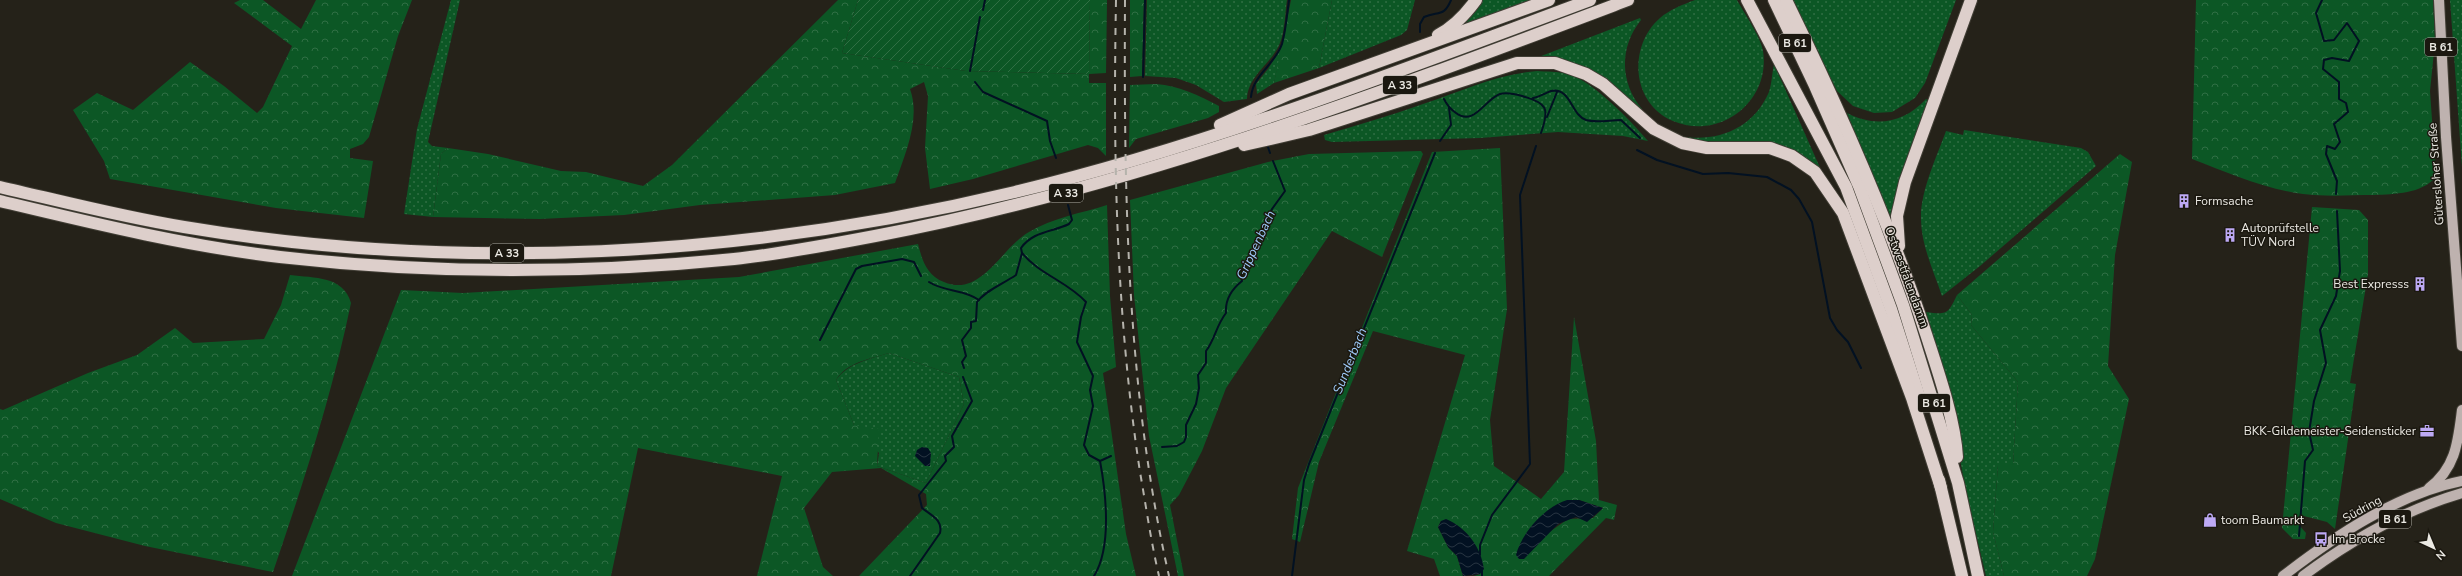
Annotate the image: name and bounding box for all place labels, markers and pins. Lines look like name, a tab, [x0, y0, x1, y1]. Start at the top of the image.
building icon: Formsache	[2176, 193, 2192, 209]
place label: Formsache	[2195, 193, 2253, 209]
place label: Autoprüfstelle TÜV Nord	[2241, 220, 2319, 250]
building icon: Autoprüfstelle TÜV Nord	[2222, 227, 2238, 243]
place label: Best Expresss	[2333, 276, 2409, 292]
building icon: Best Expresss	[2412, 276, 2428, 292]
place label: BKK-Gildemeister-Seidensticker	[2244, 423, 2417, 439]
office icon: BKK-Gildemeister-Seidensticker	[2419, 423, 2435, 439]
shop icon: toom Baumarkt	[2202, 512, 2218, 528]
place label: toom Baumarkt	[2221, 512, 2305, 528]
bus stop icon: Im Brocke	[2313, 531, 2329, 547]
place label: Im Brocke	[2332, 531, 2385, 547]

